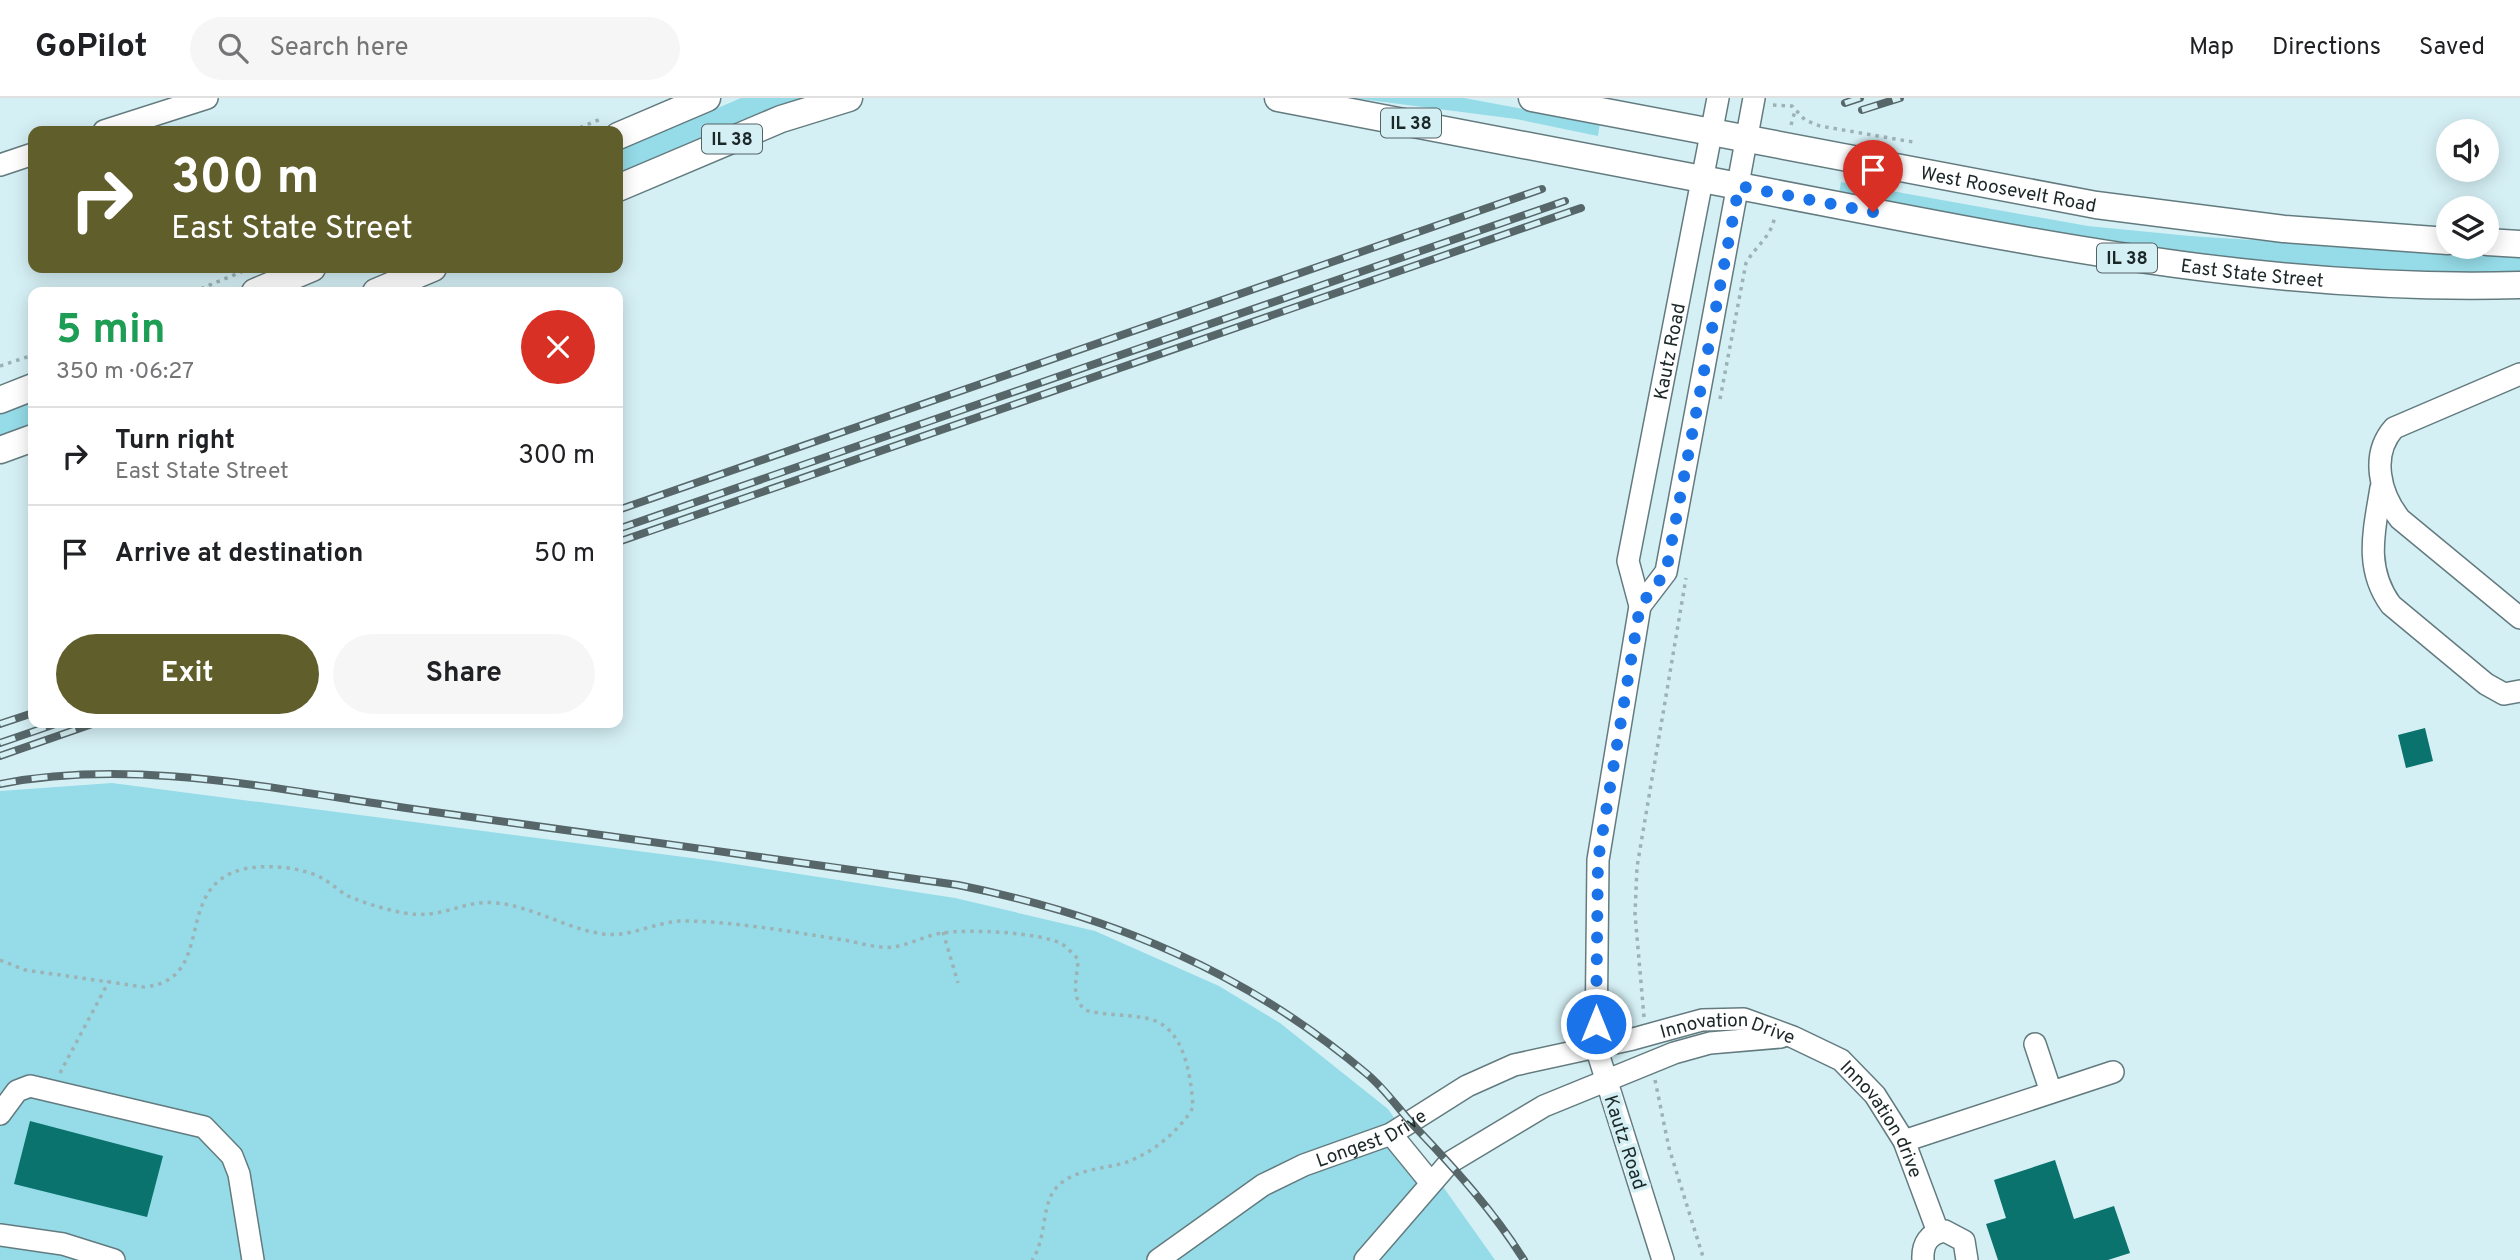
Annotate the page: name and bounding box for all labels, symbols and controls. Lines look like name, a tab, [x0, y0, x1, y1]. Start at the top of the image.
search box	[190, 17, 680, 80]
text: GoPilot	[35, 27, 148, 69]
icon: search	[214, 29, 252, 67]
text: Search here	[270, 32, 408, 65]
text: Map	[2189, 33, 2234, 63]
text: Directions	[2272, 33, 2381, 63]
text: Saved	[2419, 33, 2485, 63]
road number: IL 38	[1381, 108, 1441, 138]
map controls	[2436, 119, 2499, 259]
button: sound	[2436, 119, 2499, 182]
road number: IL 38	[702, 124, 762, 154]
pin	[1843, 140, 1903, 212]
text: 300 m	[171, 149, 319, 211]
icon: arrive	[1854, 151, 1892, 189]
icon: right	[56, 154, 147, 245]
street label: West Roosevelt Road	[1918, 162, 2098, 219]
button: layers	[2436, 196, 2499, 259]
text: East State Street	[171, 210, 413, 250]
road number: IL 38	[2097, 244, 2157, 272]
street label: East State Street	[2179, 255, 2324, 294]
street label: Kautz Road	[1650, 301, 1692, 402]
text: 5 min	[56, 305, 166, 358]
button: close	[521, 310, 595, 384]
text: 350 m · 06:27	[56, 358, 194, 387]
text: Turn right	[115, 425, 235, 458]
icon: right	[56, 437, 94, 475]
text: 300 m	[518, 440, 595, 473]
text: East State Street	[115, 458, 289, 487]
icon: arrive	[56, 535, 94, 573]
text: Arrive at destination	[115, 538, 363, 571]
text: 50 m	[534, 538, 595, 571]
button: Exit	[56, 634, 319, 714]
button: Share	[333, 634, 595, 714]
position arrow	[1559, 987, 1633, 1061]
street label: Innovation Drive	[1658, 1009, 1798, 1051]
street label: Innovation drive	[1834, 1056, 1927, 1182]
street label: Kautz Road	[1598, 1092, 1651, 1193]
street label: Longest Drive	[1313, 1105, 1432, 1174]

